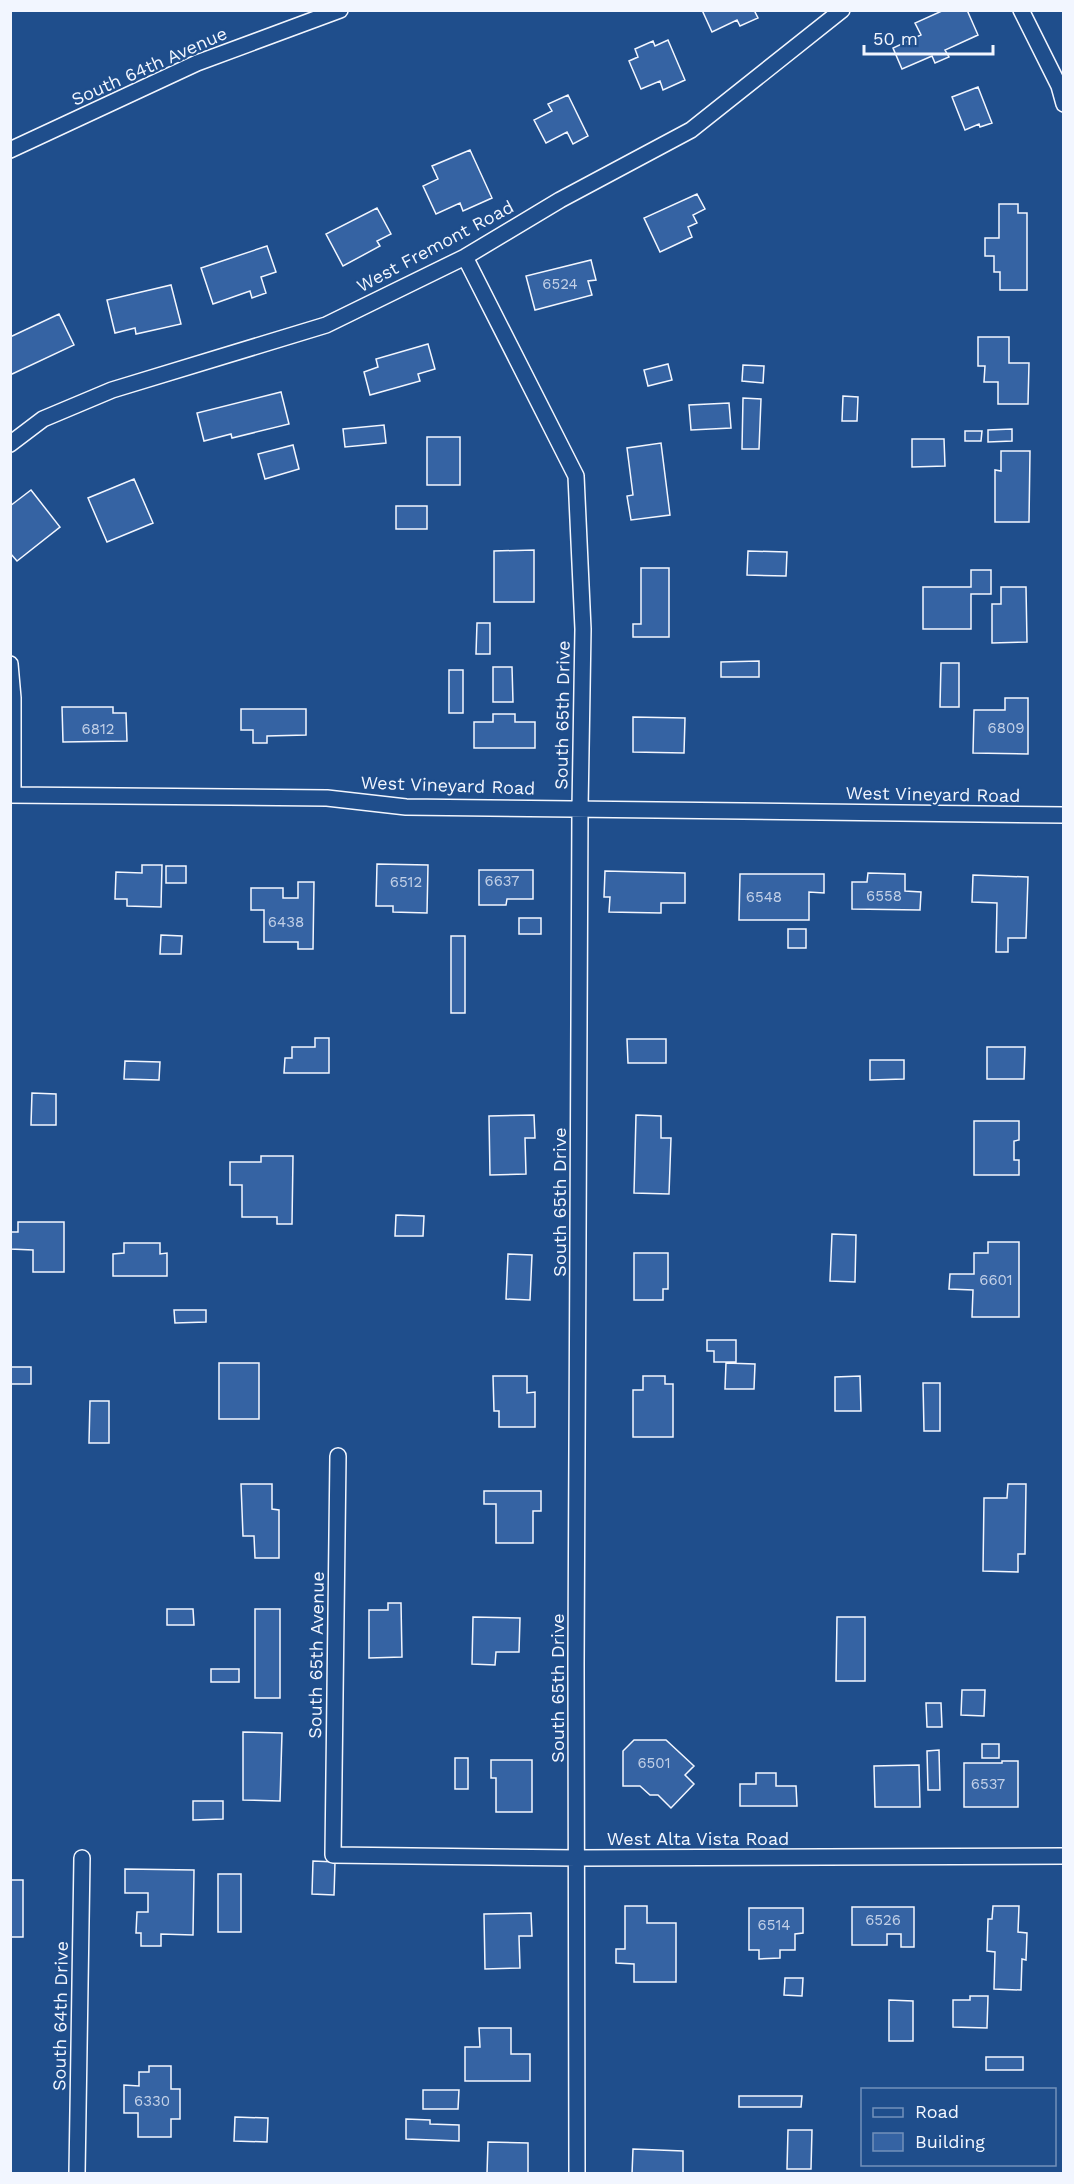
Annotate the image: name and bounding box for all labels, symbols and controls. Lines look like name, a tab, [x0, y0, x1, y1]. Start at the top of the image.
scale bar	[864, 18, 993, 56]
street label: South 64th Avenue	[68, 22, 230, 110]
text: 50 m	[873, 28, 918, 49]
street label: West Fremont Road	[353, 196, 517, 296]
house number: 6524	[542, 275, 578, 293]
street label: South 65th Drive	[550, 640, 574, 790]
house number: 6809	[988, 719, 1024, 737]
house number: 6812	[82, 720, 114, 738]
street label: West Vineyard Road	[360, 771, 536, 799]
street label: West Vineyard Road	[845, 782, 1021, 806]
house number: 6637	[485, 872, 519, 890]
house number: 6512	[390, 873, 422, 891]
house number: 6558	[866, 887, 902, 905]
house number: 6548	[746, 888, 782, 906]
house number: 6438	[268, 913, 304, 931]
street label: South 65th Drive	[549, 1127, 570, 1277]
house number: 6601	[979, 1271, 1013, 1289]
street label: South 65th Avenue	[304, 1571, 328, 1739]
street label: South 65th Drive	[547, 1613, 568, 1763]
house number: 6501	[637, 1754, 671, 1772]
house number: 6537	[971, 1775, 1005, 1793]
street label: West Alta Vista Road	[607, 1828, 789, 1849]
house number: 6526	[865, 1911, 901, 1929]
house number: 6514	[758, 1916, 790, 1934]
street label: South 64th Drive	[48, 1941, 72, 2091]
legend	[861, 2088, 1056, 2166]
house number: 6330	[134, 2092, 170, 2110]
text: Road	[915, 2101, 959, 2122]
text: Building	[915, 2131, 985, 2152]

